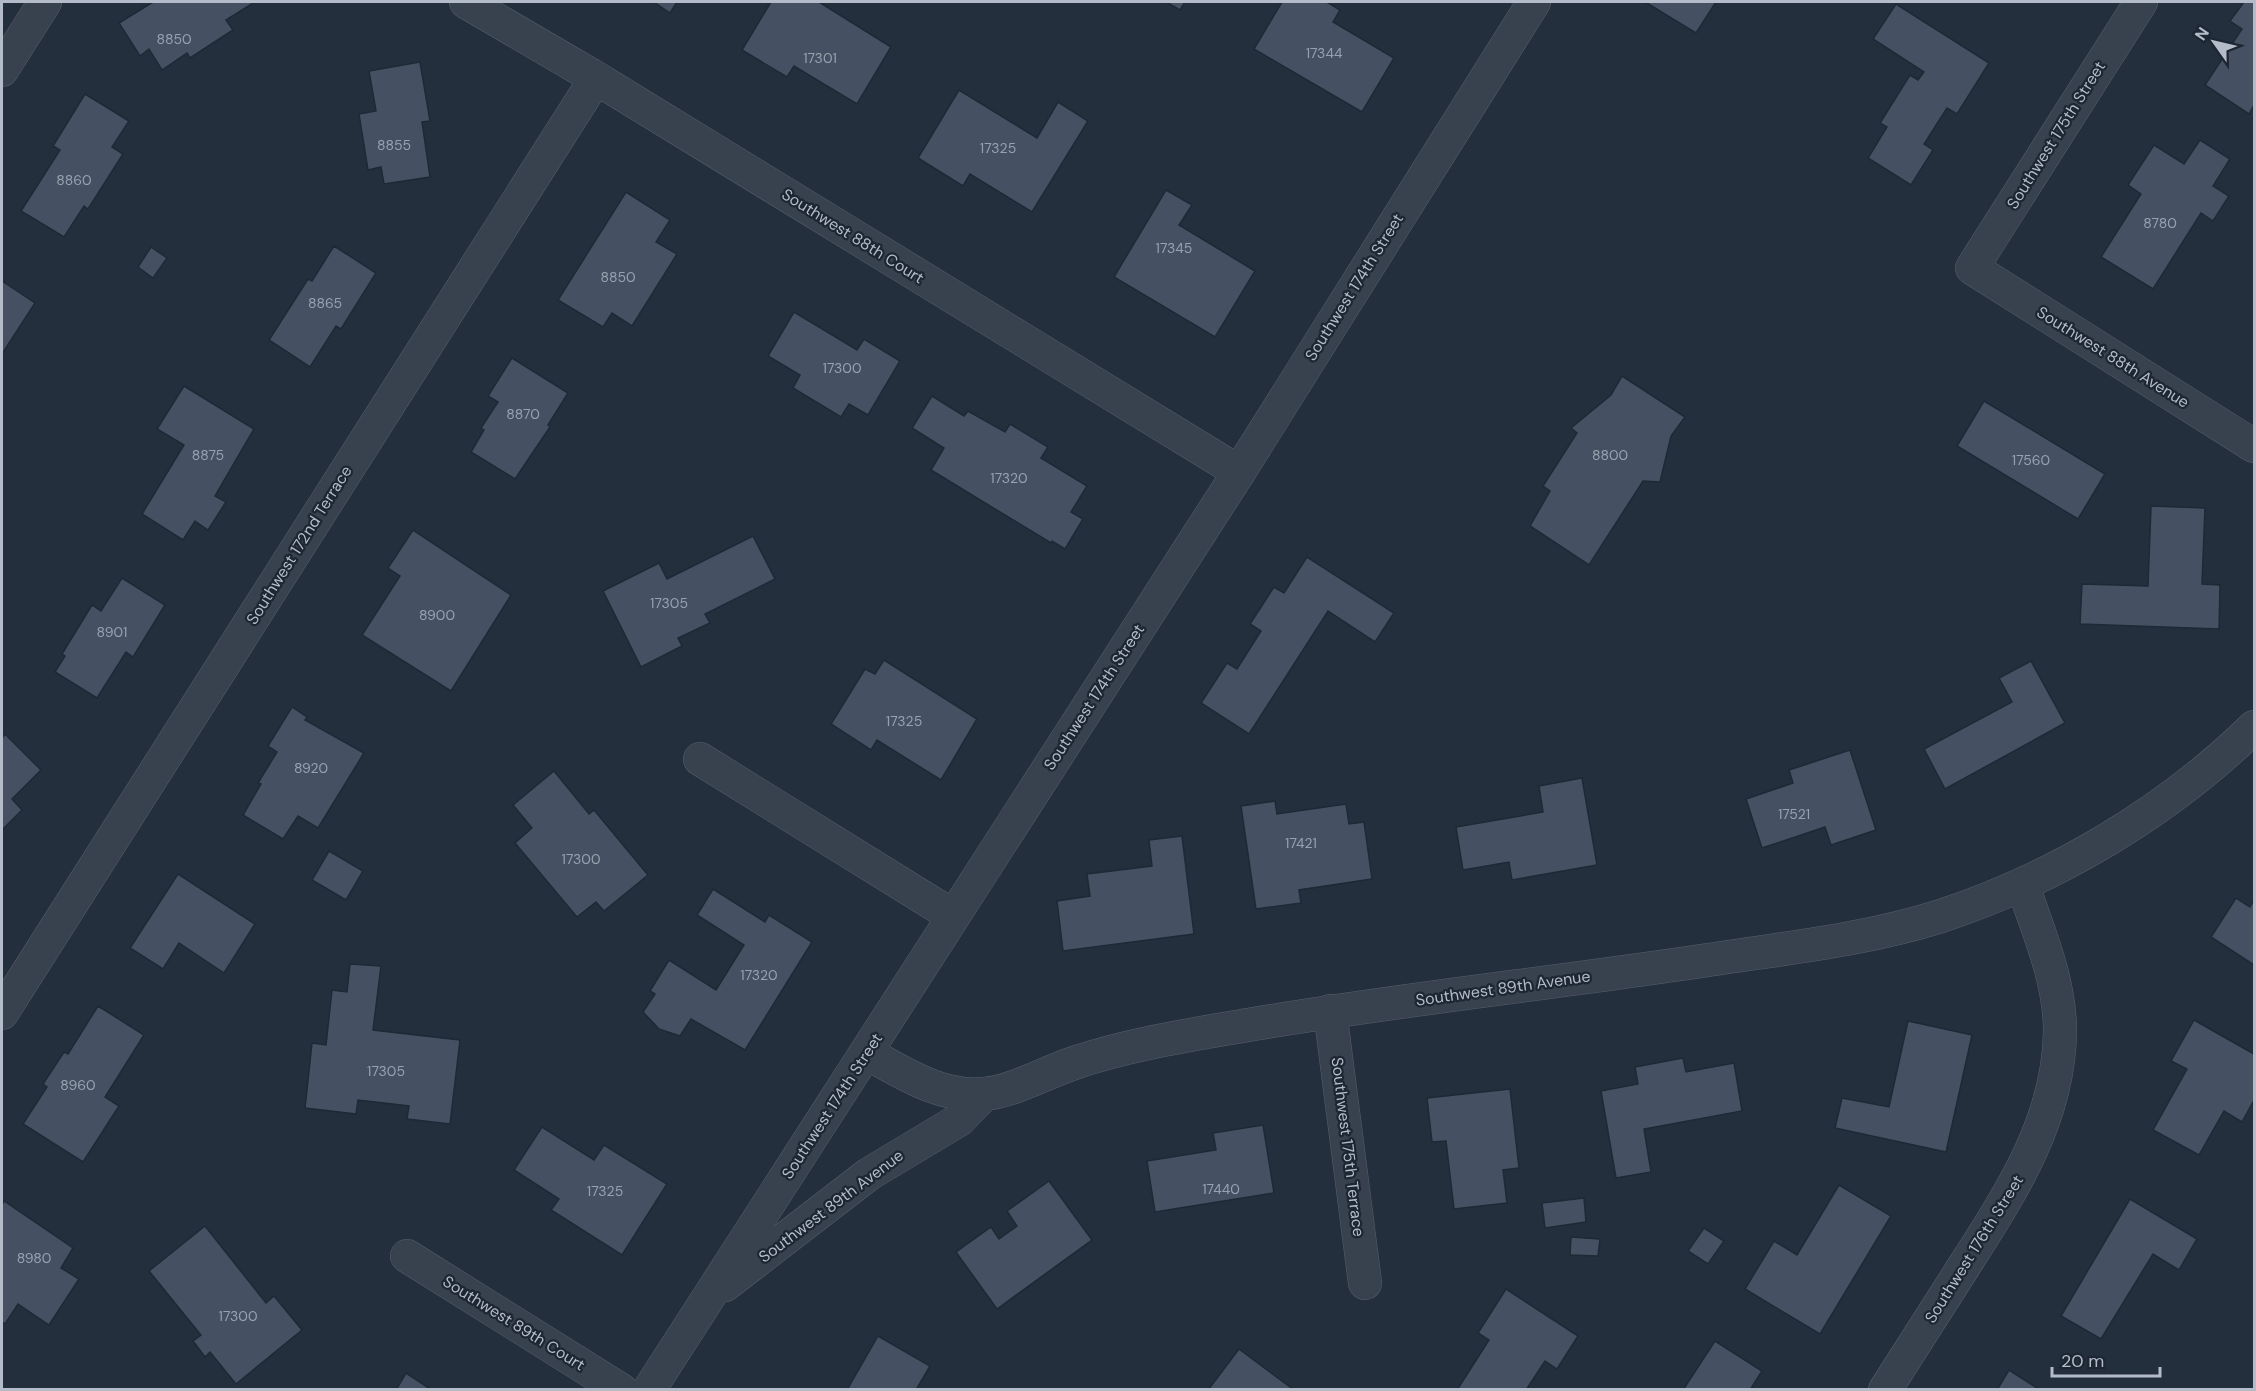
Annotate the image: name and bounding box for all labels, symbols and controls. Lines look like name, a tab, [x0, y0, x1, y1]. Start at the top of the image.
north arrow	[2184, 12, 2244, 72]
text: N	[2190, 23, 2214, 45]
house number: 8850	[156, 30, 192, 48]
house number: 17344	[1306, 44, 1343, 62]
house number: 17301	[803, 49, 837, 67]
street label: Southwest 175th Street	[2002, 57, 2110, 213]
house number: 8855	[377, 136, 411, 154]
house number: 17325	[980, 139, 1016, 157]
house number: 8860	[56, 171, 92, 189]
street label: Southwest 88th Court	[778, 184, 928, 288]
street label: Southwest 174th Street	[1300, 209, 1408, 365]
house number: 8780	[2143, 214, 2177, 232]
house number: 17345	[1156, 239, 1192, 257]
house number: 8850	[600, 268, 636, 286]
house number: 8865	[308, 294, 342, 312]
street label: Southwest 88th Avenue	[2033, 301, 2193, 413]
house number: 17300	[823, 359, 861, 377]
house number: 8870	[506, 405, 540, 423]
house number: 8875	[192, 446, 224, 464]
house number: 8800	[1592, 446, 1628, 464]
house number: 17560	[2012, 451, 2050, 469]
street label: Southwest 172nd Terrace	[241, 461, 357, 629]
house number: 17320	[990, 469, 1028, 487]
house number: 17305	[650, 594, 688, 612]
house number: 8900	[419, 606, 455, 624]
street label: Southwest 174th Street	[1039, 620, 1149, 774]
house number: 8901	[97, 623, 127, 641]
house number: 17325	[886, 712, 922, 730]
house number: 8920	[294, 759, 328, 777]
house number: 17521	[1778, 805, 1810, 823]
house number: 17421	[1285, 834, 1317, 852]
house number: 17300	[562, 850, 600, 868]
street label: Southwest 89th Avenue	[1414, 965, 1592, 1011]
house number: 17320	[740, 966, 778, 984]
street label: Southwest 174th Street	[777, 1029, 887, 1183]
street label: Southwest 175th Terrace	[1327, 1056, 1369, 1238]
house number: 17305	[367, 1062, 405, 1080]
house number: 8960	[60, 1076, 96, 1094]
street label: Southwest 89th Avenue	[754, 1145, 908, 1267]
street label: Southwest 176th Street	[1920, 1171, 2028, 1327]
house number: 17440	[1202, 1180, 1240, 1198]
house number: 17325	[587, 1182, 623, 1200]
house number: 8980	[17, 1249, 51, 1267]
street label: Southwest 89th Court	[439, 1271, 589, 1375]
house number: 17300	[219, 1307, 257, 1325]
scale bar	[2052, 1340, 2160, 1378]
text: 20 m	[2061, 1349, 2104, 1373]

